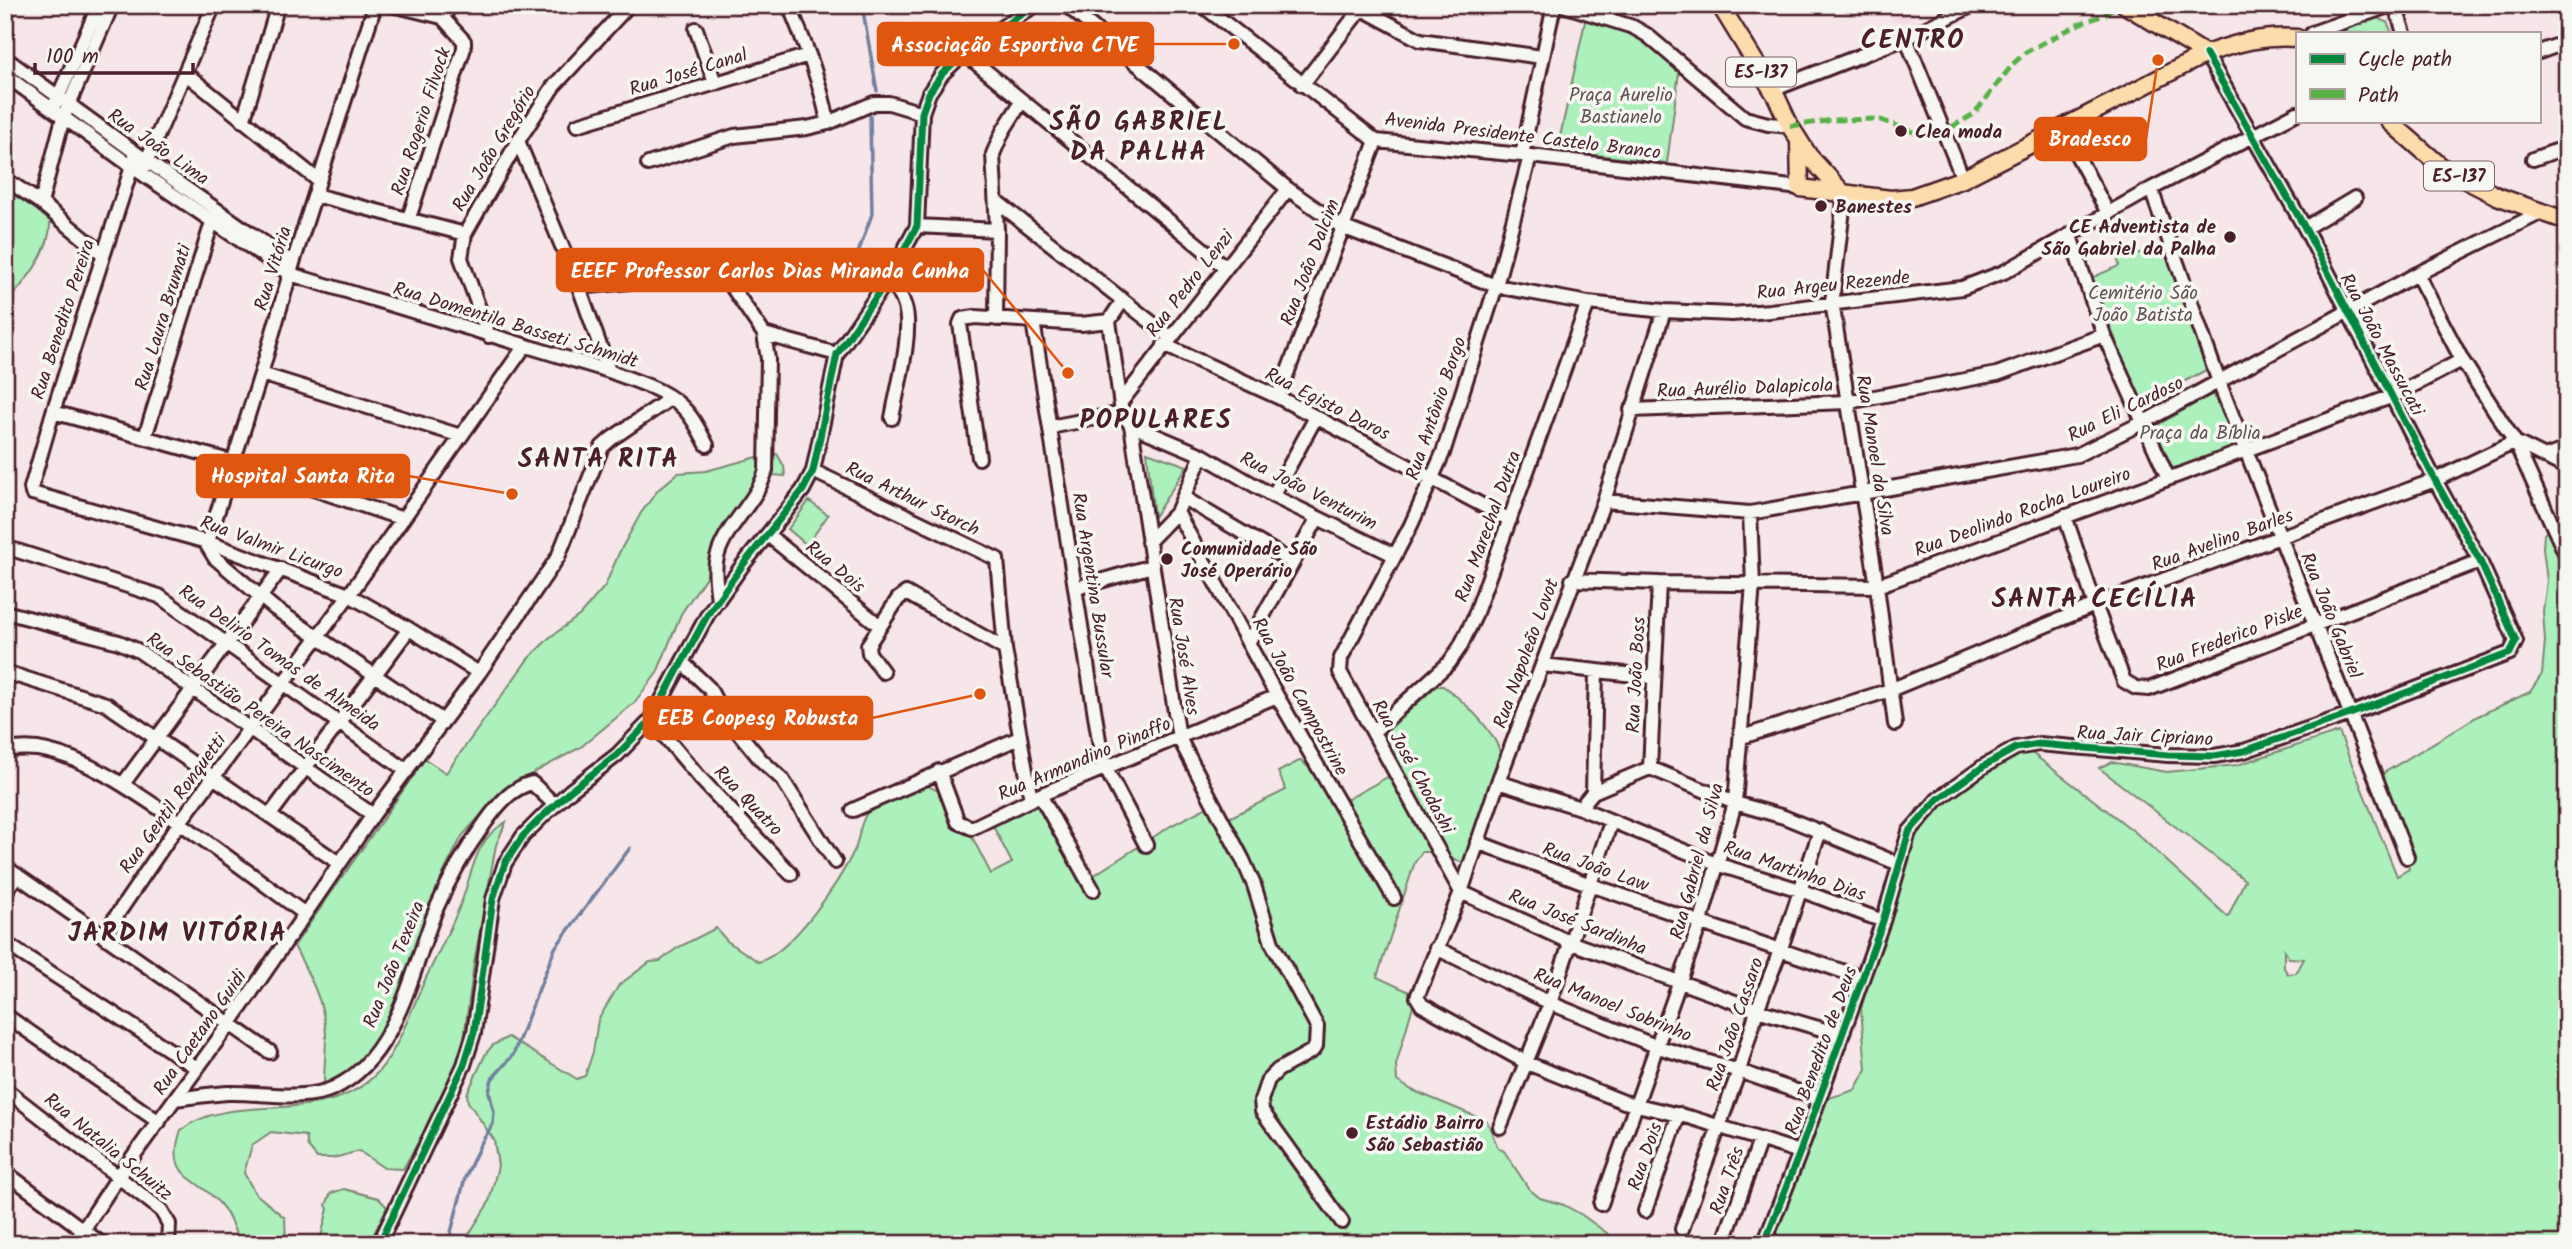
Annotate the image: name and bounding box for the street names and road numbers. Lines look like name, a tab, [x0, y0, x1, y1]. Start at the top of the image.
street label: Rua José Canal	[626, 41, 752, 105]
street label: Rua Rogerio Filvock	[384, 44, 460, 200]
road number: ES-137	[1726, 58, 1796, 86]
street label: Rua João Gregório	[445, 80, 544, 218]
street label: Rua João Lima	[101, 101, 215, 194]
street label: Avenida Presidente Castelo Branco	[1383, 105, 1663, 169]
road number: ES-137	[2424, 162, 2494, 190]
street label: Rua João Dalcim	[1273, 195, 1349, 330]
street label: Rua Vitória	[247, 223, 301, 315]
street label: Rua Pedro Lenzi	[1139, 223, 1243, 345]
street label: Rua Benedito Pereira	[24, 236, 104, 404]
street label: Rua Laura Brumati	[127, 239, 201, 394]
street label: Rua Argeu Rezende	[1755, 263, 1912, 309]
street label: Rua João Massucati	[2331, 268, 2432, 423]
street label: Rua Domentila Basseti Schmidt	[389, 274, 642, 378]
street label: Rua Antônio Borgo	[1398, 333, 1475, 484]
street label: Rua Egisto Daros	[1259, 360, 1395, 449]
street label: Rua Eli Cardoso	[2063, 369, 2189, 451]
street label: Rua Aurélio Dalapicola	[1656, 371, 1834, 407]
street label: Rua Manoel da Silva	[1847, 373, 1902, 538]
street label: Rua João Venturim	[1234, 444, 1382, 539]
street label: Rua Marechal Dutra	[1448, 447, 1530, 607]
street label: Rua Arthur Storch	[840, 454, 984, 545]
street label: Rua Deolindo Rocha Loureiro	[1910, 460, 2135, 566]
street label: Rua Argentina Bussular	[1063, 490, 1122, 682]
street label: Rua Avelino Barles	[2148, 501, 2298, 580]
street label: Rua Valmir Licurgo	[196, 508, 347, 588]
street label: Rua Dois	[798, 534, 871, 601]
street label: Rua João Gabriel	[2291, 548, 2369, 684]
street label: Rua Napoleão Lovot	[1486, 574, 1568, 733]
street label: Rua Delirio Tomas de Almeida	[172, 577, 386, 740]
street label: Rua José Alves	[1159, 595, 1207, 718]
street label: Rua Frederico Piske	[2152, 597, 2308, 681]
street label: Rua João Campostrine	[1243, 612, 1356, 782]
street label: Rua João Boss	[1619, 616, 1655, 734]
street label: Rua Sebastião Pereira Nascimento	[139, 625, 380, 806]
street label: Rua José Chodashi	[1363, 694, 1462, 841]
street label: Rua Armandino Pinaffo	[993, 710, 1176, 810]
street label: Rua Jair Cipriano	[2076, 718, 2214, 756]
street label: Rua Gentil Ronquetti	[112, 727, 236, 881]
street label: Rua Quatro	[706, 759, 789, 844]
street label: Rua Gabriel da Silva	[1663, 780, 1733, 943]
street label: Rua Martinho Dias	[1719, 833, 1870, 910]
street label: Rua João Law	[1538, 835, 1653, 901]
street label: Rua José Sardinha	[1504, 881, 1651, 964]
street label: Rua João Texeira	[356, 897, 434, 1033]
street label: Rua João Cassaro	[1699, 954, 1773, 1096]
street label: Rua Manoel Sobrinho	[1528, 960, 1696, 1051]
street label: Rua Benedito de Deus	[1777, 962, 1866, 1139]
street label: Rua Caetano Guidi	[146, 963, 256, 1102]
street label: Rua Natalia Schuitz	[37, 1086, 179, 1209]
street label: Rua Dois	[1620, 1119, 1672, 1195]
street label: Rua Três	[1702, 1143, 1753, 1218]

